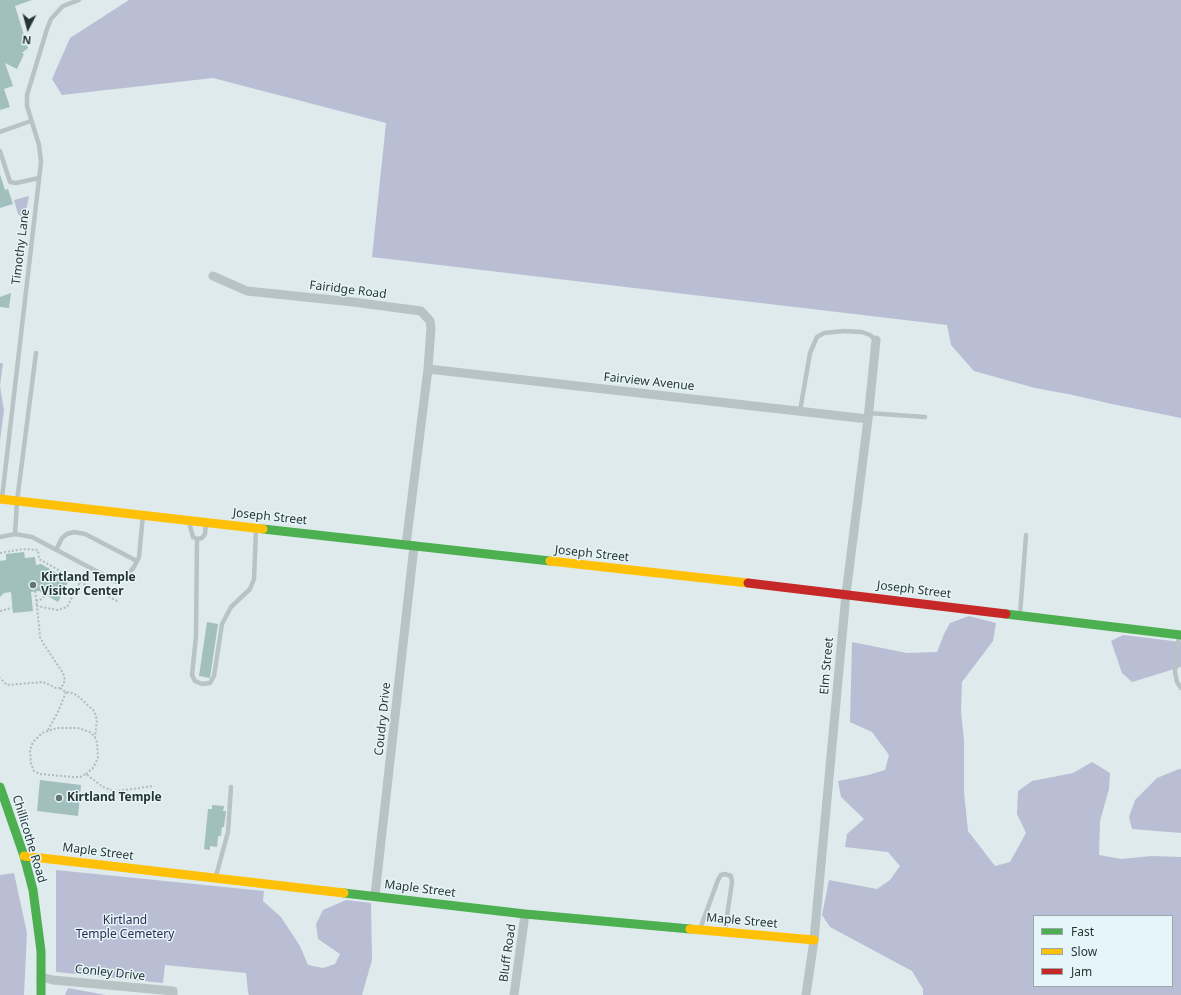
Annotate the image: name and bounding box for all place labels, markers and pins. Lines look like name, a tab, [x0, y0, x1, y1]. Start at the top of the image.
place label: Kirtland Temple Visitor Center	[41, 571, 136, 599]
marker: Kirtland Temple Visitor Center	[28, 580, 38, 590]
place label: Kirtland Temple	[67, 791, 162, 805]
marker: Kirtland Temple	[54, 793, 64, 803]

